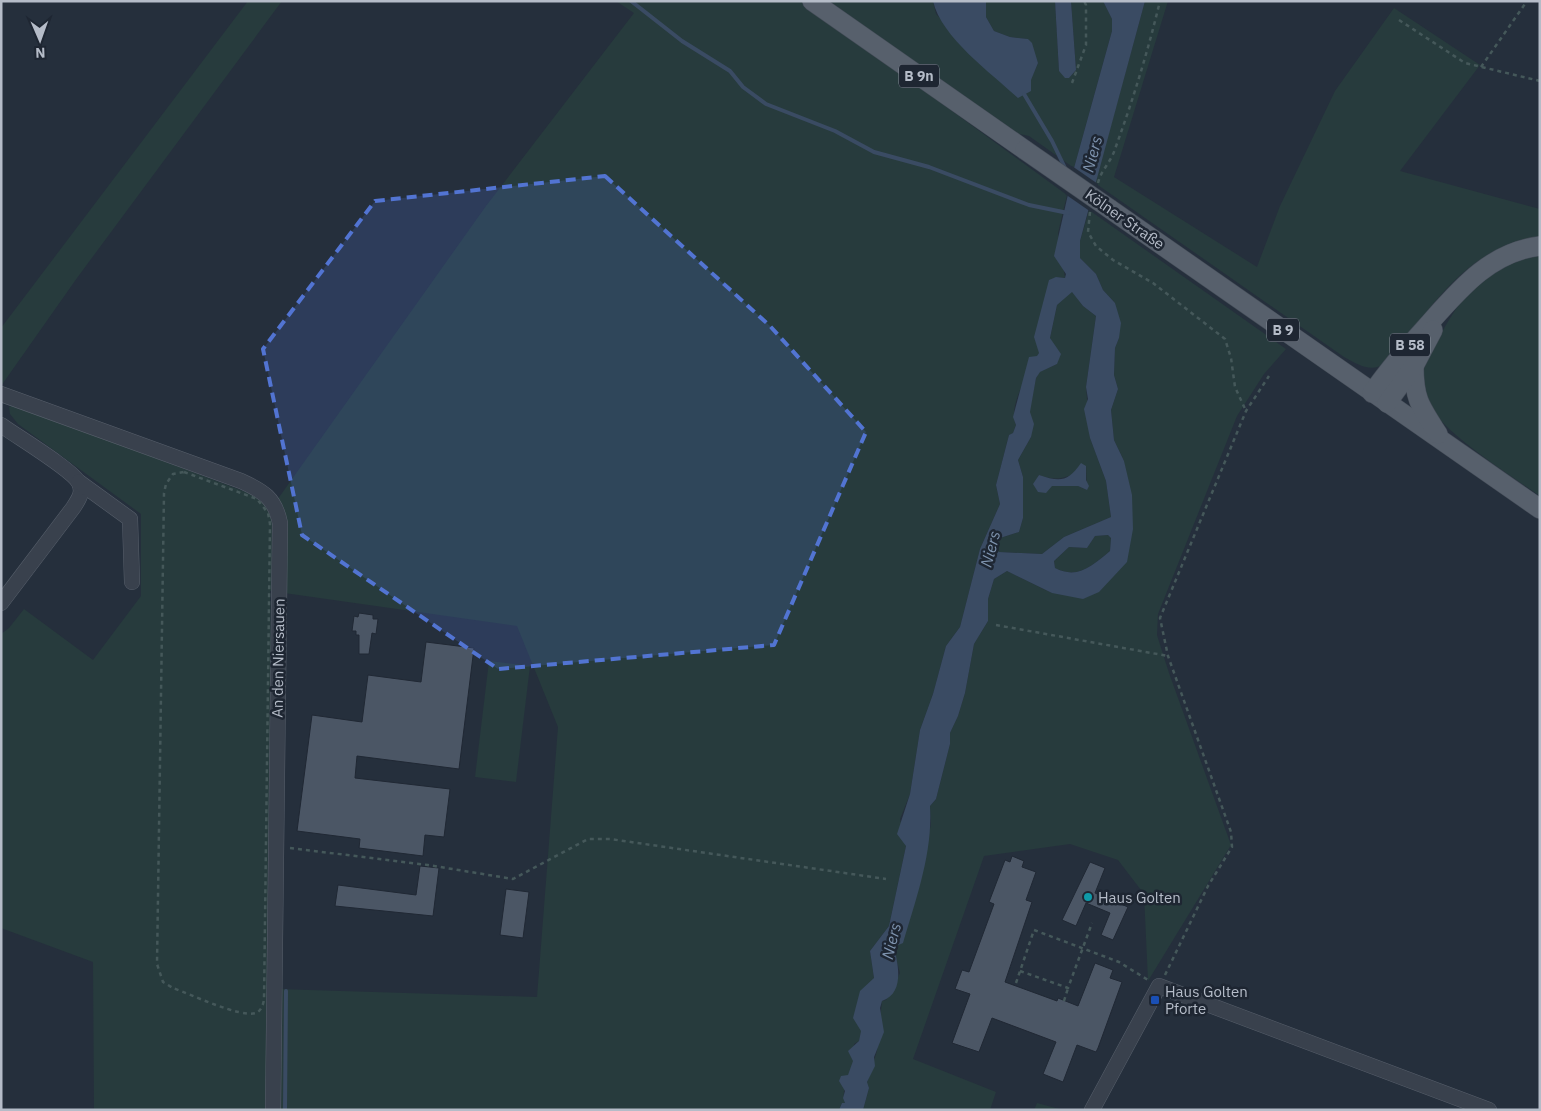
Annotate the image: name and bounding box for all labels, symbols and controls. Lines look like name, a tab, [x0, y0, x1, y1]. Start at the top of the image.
north arrow	[15, 15, 65, 65]
text: N	[35, 44, 46, 62]
road number: B 9n	[899, 64, 939, 88]
water label: Niers	[1078, 134, 1106, 174]
street label: Kölner Straße	[1082, 185, 1168, 253]
road number: B 9	[1267, 318, 1299, 342]
road number: B 58	[1390, 334, 1430, 356]
water label: Niers	[976, 529, 1004, 569]
street label: An den Niersauen	[267, 598, 289, 718]
place label: Haus Golten	[1098, 888, 1181, 907]
marker: Haus Golten	[1082, 891, 1094, 903]
water label: Niers	[877, 921, 905, 961]
place label: Haus Golten Pforte	[1165, 982, 1248, 1018]
marker: Haus Golten Pforte	[1149, 994, 1161, 1006]

